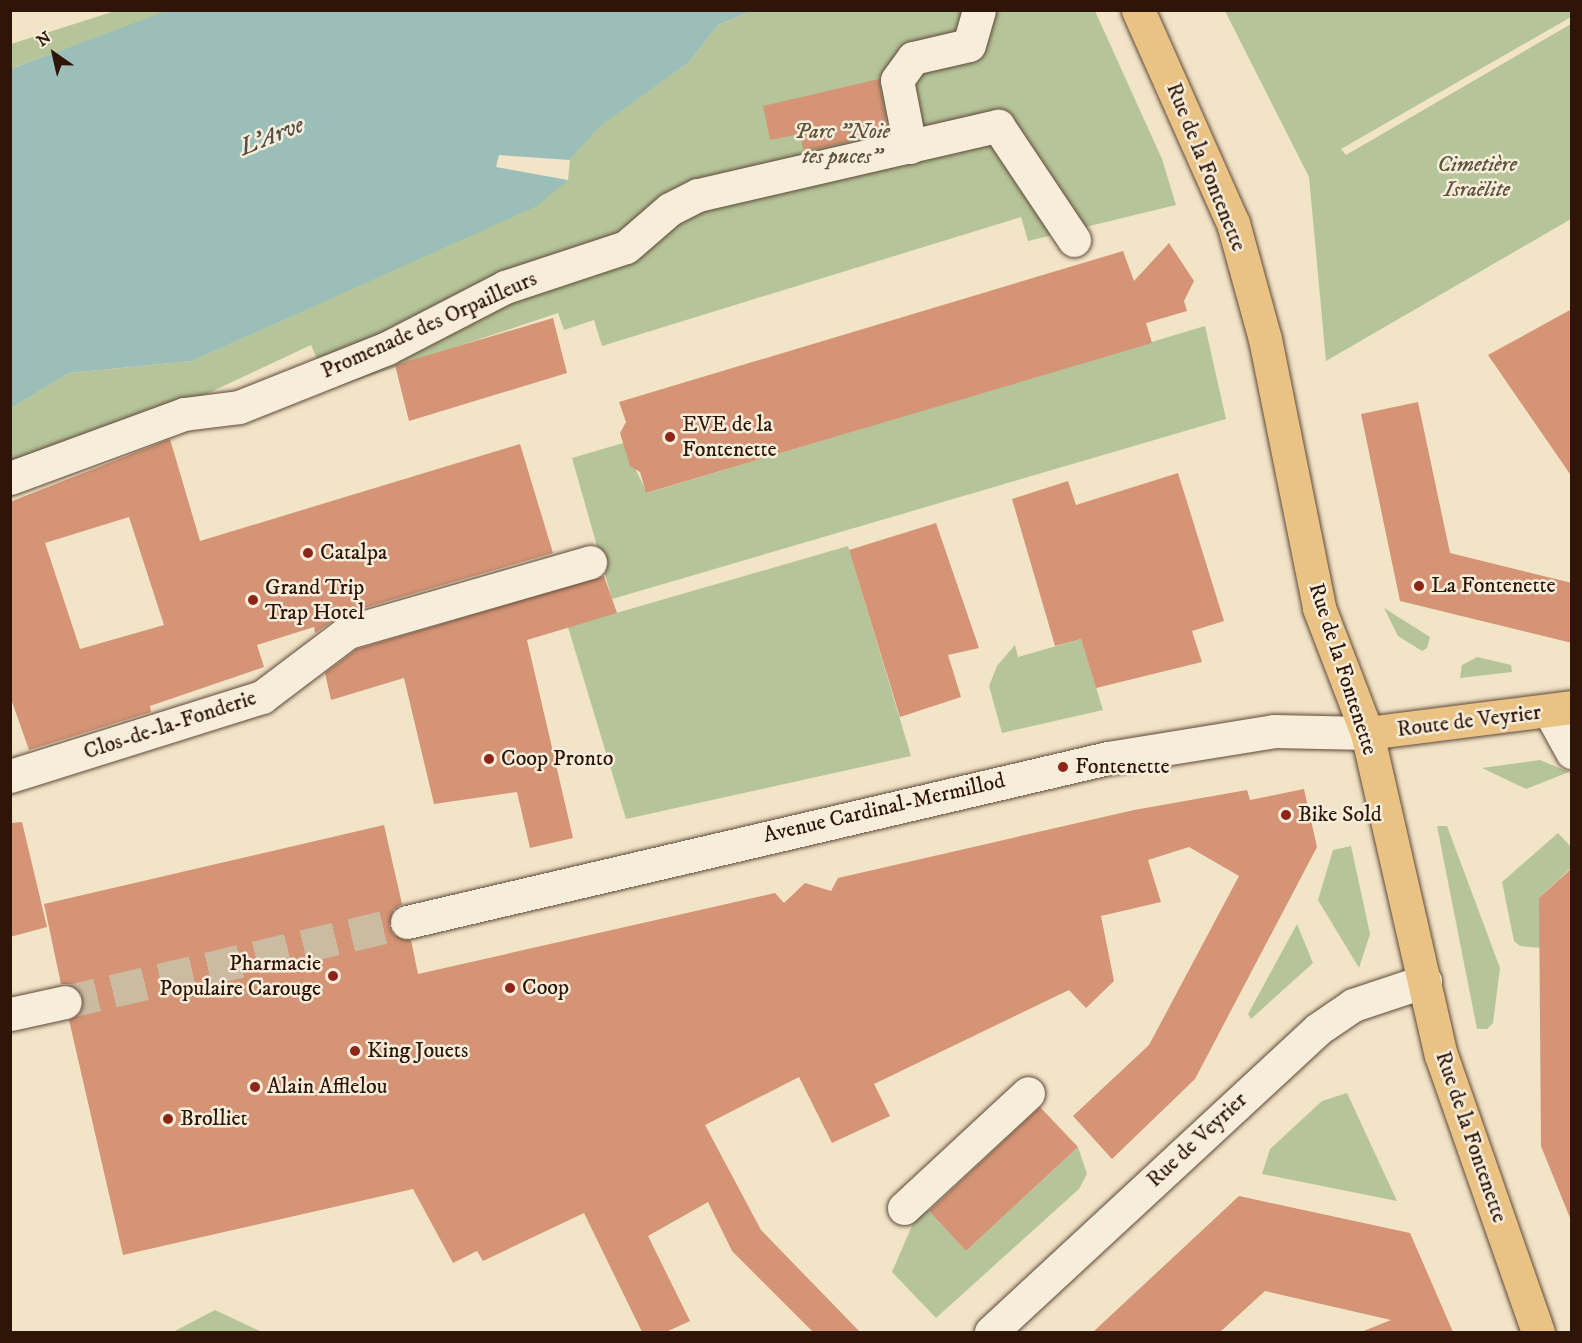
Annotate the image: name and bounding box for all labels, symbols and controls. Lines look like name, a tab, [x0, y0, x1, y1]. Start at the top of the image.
north arrow	[24, 24, 84, 84]
text: N	[33, 27, 55, 51]
street label: Rue de la Fontenette	[1160, 79, 1252, 255]
water label: L'Arve	[236, 111, 308, 163]
park label: Parc "Noie tes puces"	[794, 118, 890, 170]
park label: Cimetière Israëlite	[1437, 151, 1517, 202]
street label: Promenade des Orpailleurs	[317, 266, 541, 384]
place label: EVE de la Fontenette	[682, 411, 777, 463]
marker: EVE de la Fontenette	[663, 430, 677, 444]
place label: Catalpa	[320, 540, 387, 566]
marker: Catalpa	[301, 546, 315, 560]
place label: La Fontenette	[1431, 573, 1556, 599]
place label: Grand Trip Trap Hotel	[265, 574, 364, 626]
marker: La Fontenette	[1412, 579, 1426, 593]
street label: Rue de la Fontenette	[1303, 580, 1383, 758]
marker: Grand Trip Trap Hotel	[246, 593, 260, 607]
street label: Clos-de-la-Fonderie	[80, 685, 260, 765]
street label: Route de Veyrier	[1395, 699, 1543, 743]
place label: Coop Pronto	[501, 746, 614, 772]
marker: Coop Pronto	[482, 752, 496, 766]
place label: Fontenette	[1075, 754, 1170, 780]
marker: Fontenette	[1056, 760, 1070, 774]
street label: Avenue Cardinal-Mermillod	[761, 767, 1007, 849]
place label: Bike Sold	[1298, 802, 1382, 828]
marker: Bike Sold	[1279, 808, 1293, 822]
place label: Pharmacie Populaire Carouge	[159, 950, 321, 1002]
marker: Pharmacie Populaire Carouge	[326, 969, 340, 983]
place label: Coop	[522, 975, 569, 1001]
marker: Coop	[503, 981, 517, 995]
place label: King Jouets	[367, 1038, 468, 1064]
marker: King Jouets	[348, 1044, 362, 1058]
street label: Rue de la Fontenette	[1429, 1048, 1513, 1226]
place label: Alain Afflelou	[267, 1074, 387, 1100]
marker: Alain Afflelou	[248, 1080, 262, 1094]
street label: Rue de Veyrier	[1141, 1087, 1253, 1193]
place label: Brolliet	[180, 1106, 248, 1132]
marker: Brolliet	[161, 1112, 175, 1126]

